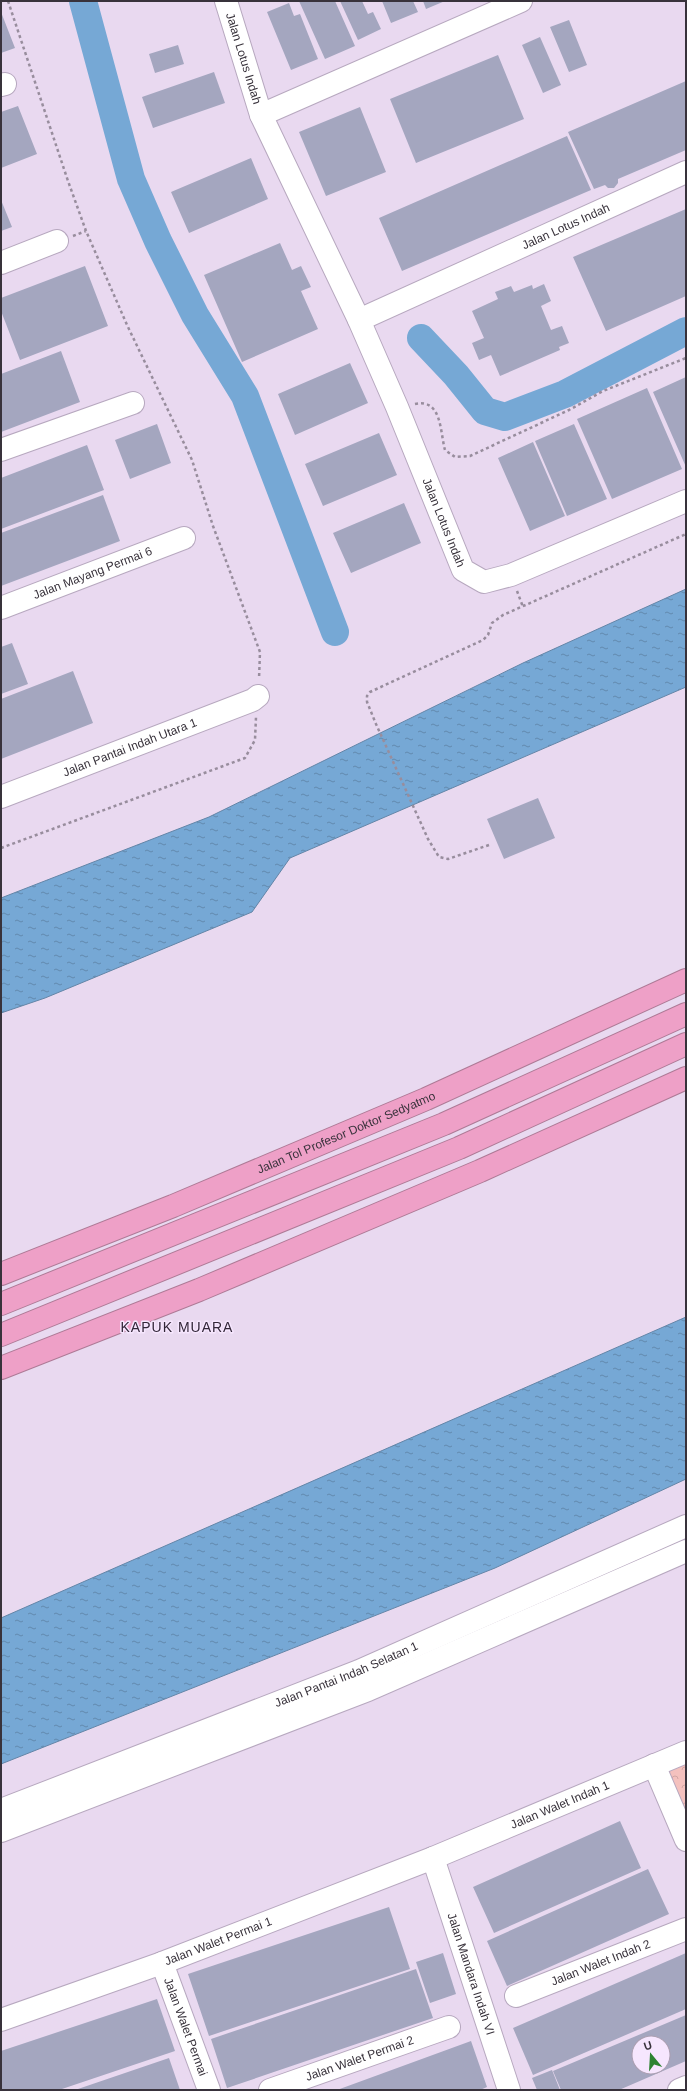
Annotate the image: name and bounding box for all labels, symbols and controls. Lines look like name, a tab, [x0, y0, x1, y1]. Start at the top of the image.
street label: Jalan Lotus Indah	[223, 11, 264, 106]
street label: Jalan Lotus Indah	[520, 200, 612, 252]
street label: Jalan Lotus Indah	[419, 476, 468, 569]
street label: Jalan Mayang Permai 6	[31, 544, 154, 602]
street label: Jalan Pantai Indah Utara 1	[61, 715, 199, 780]
street label: Jalan Tol Profesor Doktor Sedyatmo	[255, 1089, 438, 1177]
district label: KAPUK MUARA	[121, 1319, 233, 1335]
street label: Jalan Pantai Indah Selatan 1	[273, 1639, 420, 1710]
street label: Jalan Walet Indah 1	[508, 1778, 612, 1832]
street label: Jalan Mandara Indah VI	[444, 1911, 498, 2037]
street label: Jalan Walet Permai 1	[163, 1914, 274, 1968]
street label: Jalan Walet Indah 2	[549, 1937, 653, 1989]
street label: Jalan Walet Permai	[161, 1976, 210, 2078]
street label: Jalan Walet Permai 2	[304, 2033, 416, 2084]
north arrow	[631, 2035, 671, 2075]
text: U	[642, 2039, 654, 2052]

